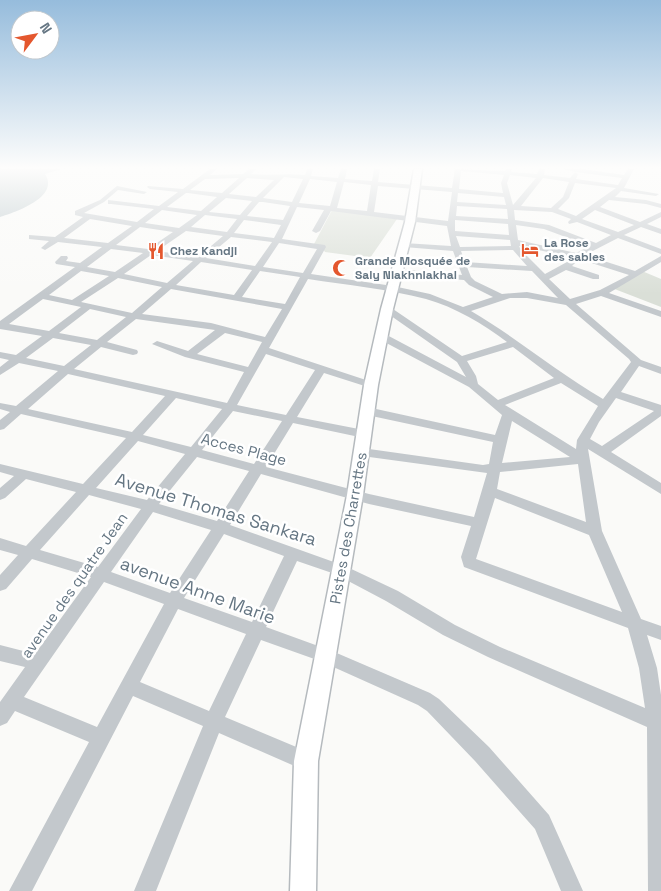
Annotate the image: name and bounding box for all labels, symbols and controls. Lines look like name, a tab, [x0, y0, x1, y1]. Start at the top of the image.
north arrow	[10, 10, 60, 60]
text: N	[36, 19, 56, 37]
place label: La Rose des sables	[544, 235, 605, 265]
hotel icon: La Rose des sables	[520, 240, 540, 260]
restaurant icon: Chez Kandji	[146, 241, 166, 261]
place label: Chez Kandji	[170, 243, 237, 259]
place label: Grande Mosquée de Saly Niakhniakhal	[355, 253, 470, 283]
mosque icon: Grande Mosquée de Saly Niakhniakhal	[331, 258, 351, 278]
street label: Acces Plage	[199, 428, 289, 470]
street label: Pistes des Charrettes	[325, 450, 371, 605]
street label: Avenue Thomas Sankara	[113, 467, 319, 551]
street label: avenue des quatre Jean	[16, 509, 132, 661]
street label: avenue Anne Marie	[117, 551, 279, 629]

